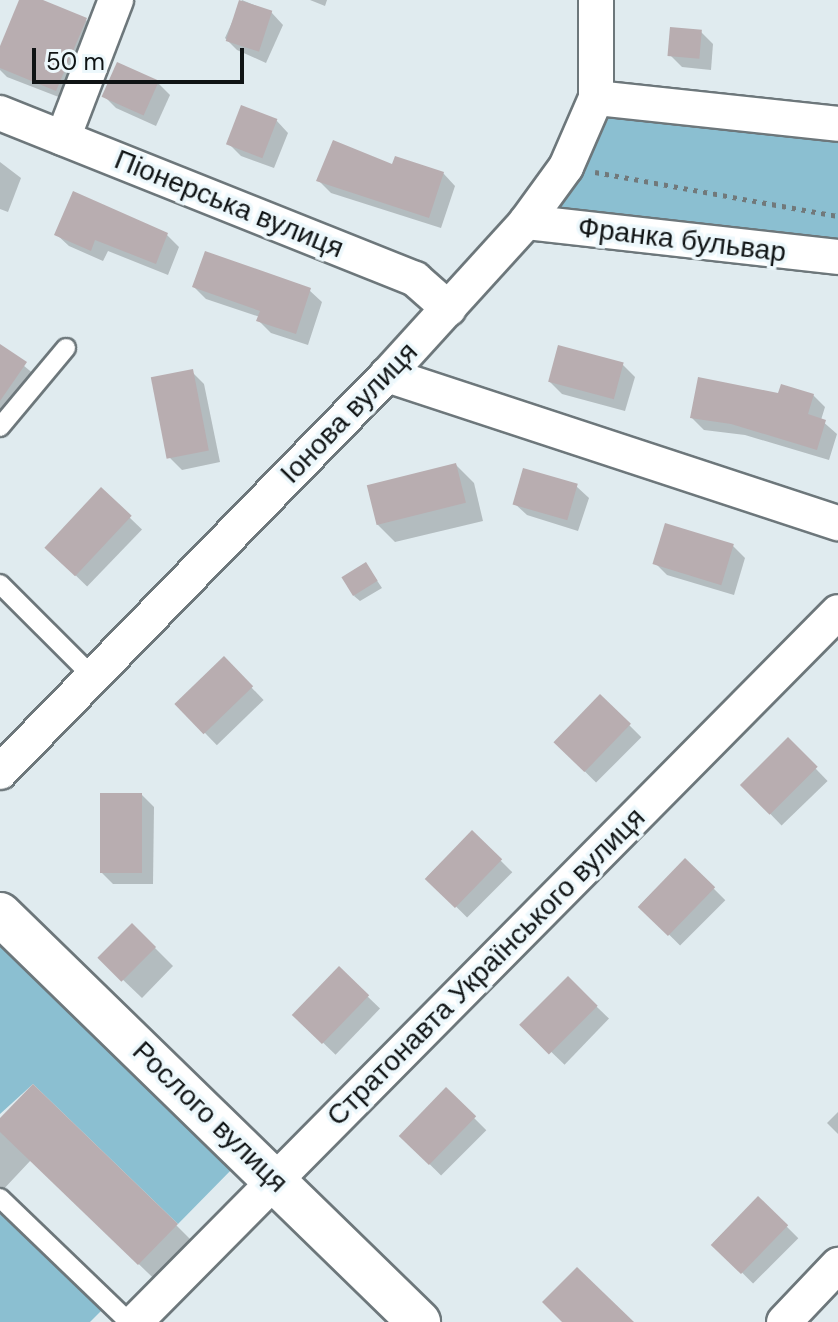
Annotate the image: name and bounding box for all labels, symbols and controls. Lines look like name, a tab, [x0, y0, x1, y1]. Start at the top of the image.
scale bar	[36, 32, 248, 82]
text: 50 m	[46, 46, 105, 77]
street label: Піонерська вулиця	[110, 143, 348, 265]
street label: Франка бульвар	[576, 211, 788, 269]
street label: Іонова вулиця	[273, 336, 425, 490]
street label: Стратонавта Українського вулиця	[320, 801, 652, 1133]
street label: Рослого вулиця	[125, 1035, 295, 1199]

